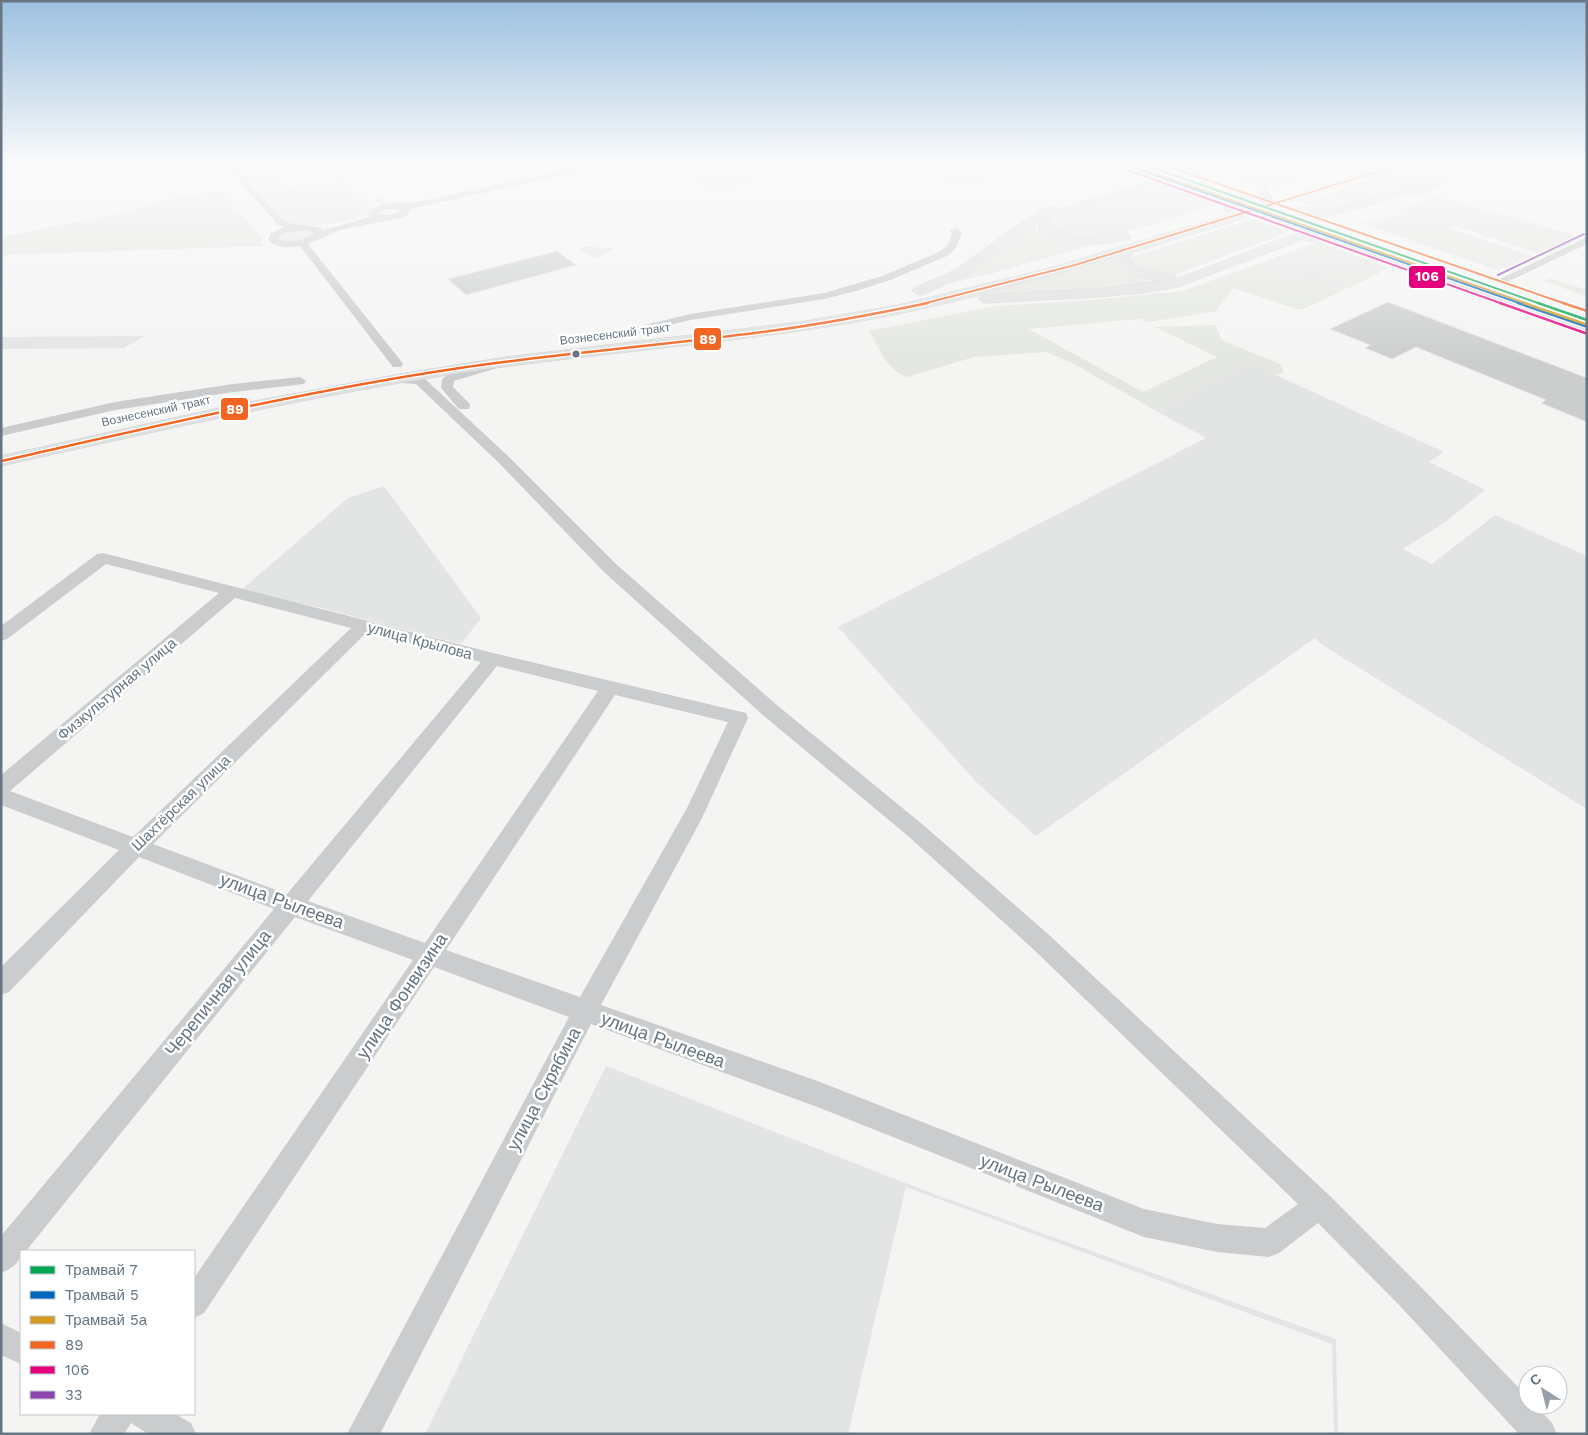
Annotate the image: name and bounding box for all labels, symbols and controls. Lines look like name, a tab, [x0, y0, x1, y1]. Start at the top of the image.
line badge: 106	[1408, 265, 1446, 289]
text: 106	[1415, 268, 1439, 284]
street label: Вознесенский тракт	[559, 320, 671, 348]
line badge: 89	[693, 327, 722, 351]
text: 89	[699, 331, 717, 347]
unlabelled marker	[571, 349, 581, 359]
street label: Вознесенский тракт	[100, 392, 212, 429]
line badge: 89	[220, 397, 249, 421]
text: 89	[226, 401, 244, 417]
street label: улица Крылова	[366, 618, 475, 664]
street label: Физкультурная улица	[54, 634, 181, 744]
street label: Шахтёрская улица	[128, 751, 235, 855]
street label: улица Рылеева	[217, 868, 348, 933]
street label: Черепичная улица	[160, 924, 276, 1060]
street label: улица Фонвизина	[352, 928, 452, 1063]
street label: улица Рылеева	[598, 1007, 729, 1072]
street label: улица Скрябина	[502, 1023, 585, 1154]
street label: улица Рылеева	[978, 1149, 1108, 1216]
legend	[20, 1250, 195, 1415]
text: Трамвай 7	[65, 1261, 138, 1279]
text: Трамвай 5	[65, 1286, 139, 1304]
text: Трамвай 5а	[65, 1311, 148, 1329]
text: 89	[65, 1336, 84, 1354]
text: 106	[65, 1361, 89, 1379]
north arrow	[1518, 1365, 1568, 1415]
text: С	[1527, 1370, 1544, 1389]
text: 33	[65, 1386, 83, 1404]

